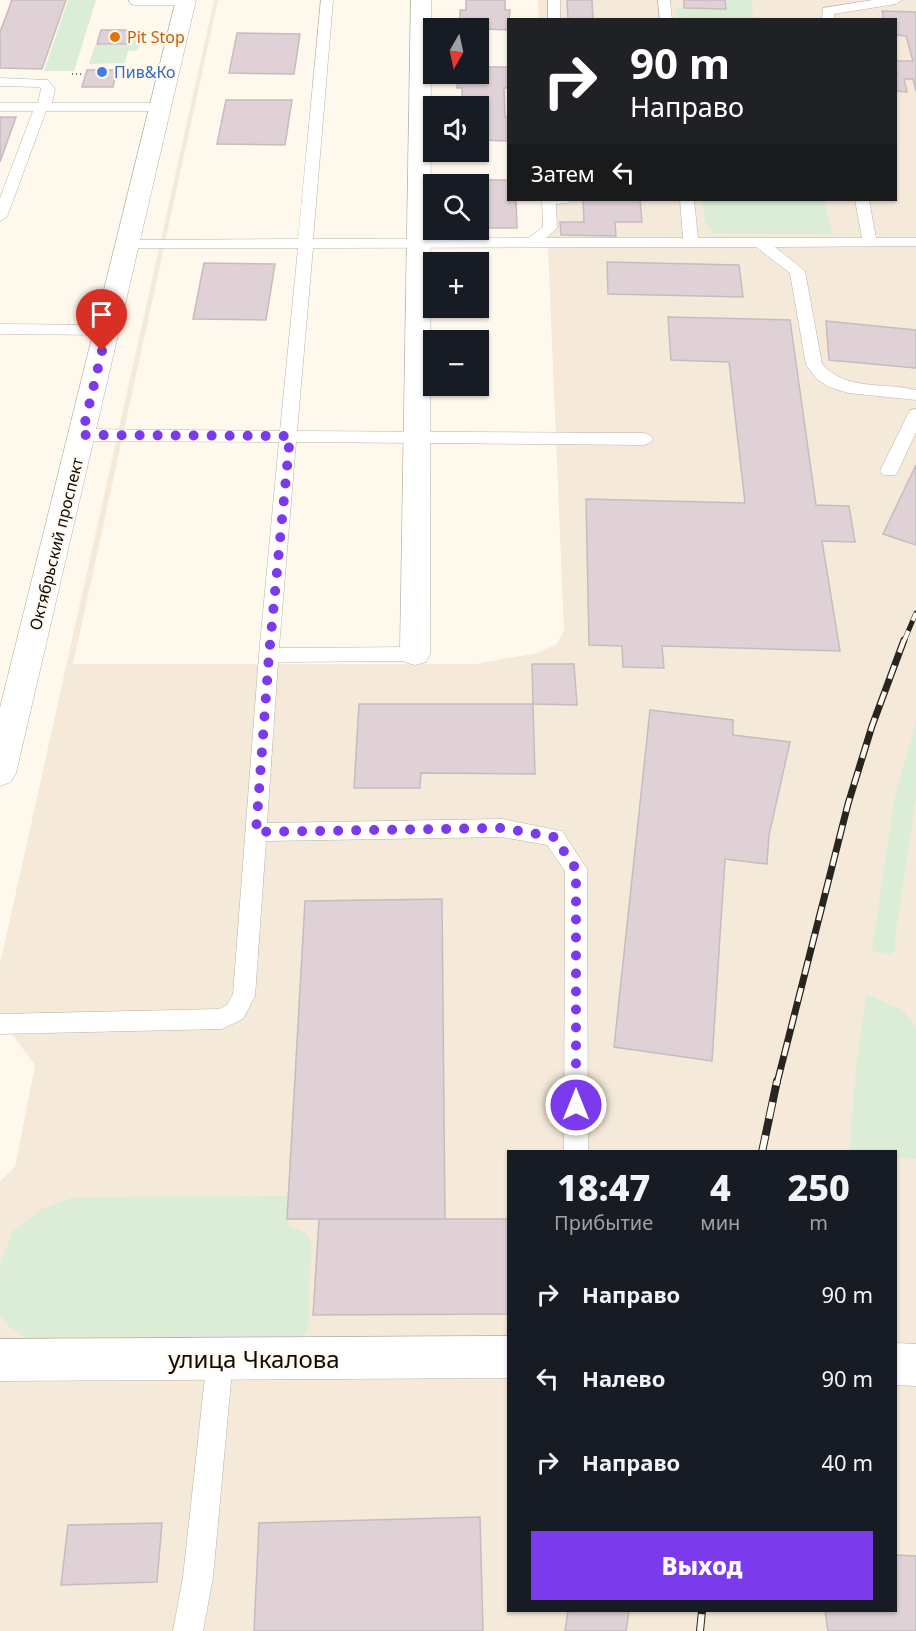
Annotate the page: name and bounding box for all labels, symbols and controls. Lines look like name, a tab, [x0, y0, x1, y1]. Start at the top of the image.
north arrow	[423, 18, 489, 84]
map controls	[423, 18, 489, 396]
place label: Pit Stop	[127, 26, 185, 48]
marker: Pit Stop	[108, 30, 122, 44]
text: 90 m	[630, 34, 730, 91]
icon: right	[531, 42, 609, 120]
place label: Пив&Ко	[114, 61, 176, 83]
marker: Пив&Ко	[95, 65, 109, 79]
text: Направо	[630, 88, 744, 125]
button: sound	[423, 96, 489, 162]
icon: left	[607, 156, 640, 189]
text: Затем	[531, 158, 595, 188]
button: search	[423, 174, 489, 240]
button: +	[423, 252, 489, 318]
pin	[76, 289, 127, 351]
icon: arrive	[85, 298, 118, 331]
button: −	[423, 330, 489, 396]
street label: Октябрьский проспект	[24, 455, 88, 633]
position arrow	[544, 1073, 608, 1137]
text: 18:47	[557, 1163, 650, 1212]
text: 4	[710, 1163, 731, 1212]
text: 250	[787, 1163, 850, 1212]
text: Прибытие	[554, 1209, 653, 1236]
text: мин	[700, 1209, 740, 1236]
text: m	[809, 1209, 828, 1236]
icon: right	[531, 1278, 564, 1311]
text: Направо	[582, 1279, 680, 1309]
text: 90 m	[822, 1279, 873, 1309]
street label: улица Чкалова	[168, 1342, 340, 1375]
icon: left	[531, 1362, 564, 1395]
text: Налево	[582, 1363, 665, 1393]
text: 90 m	[822, 1363, 873, 1393]
icon: right	[531, 1446, 564, 1479]
text: Направо	[582, 1447, 680, 1477]
text: 40 m	[822, 1447, 873, 1477]
button: Выход	[531, 1531, 873, 1600]

